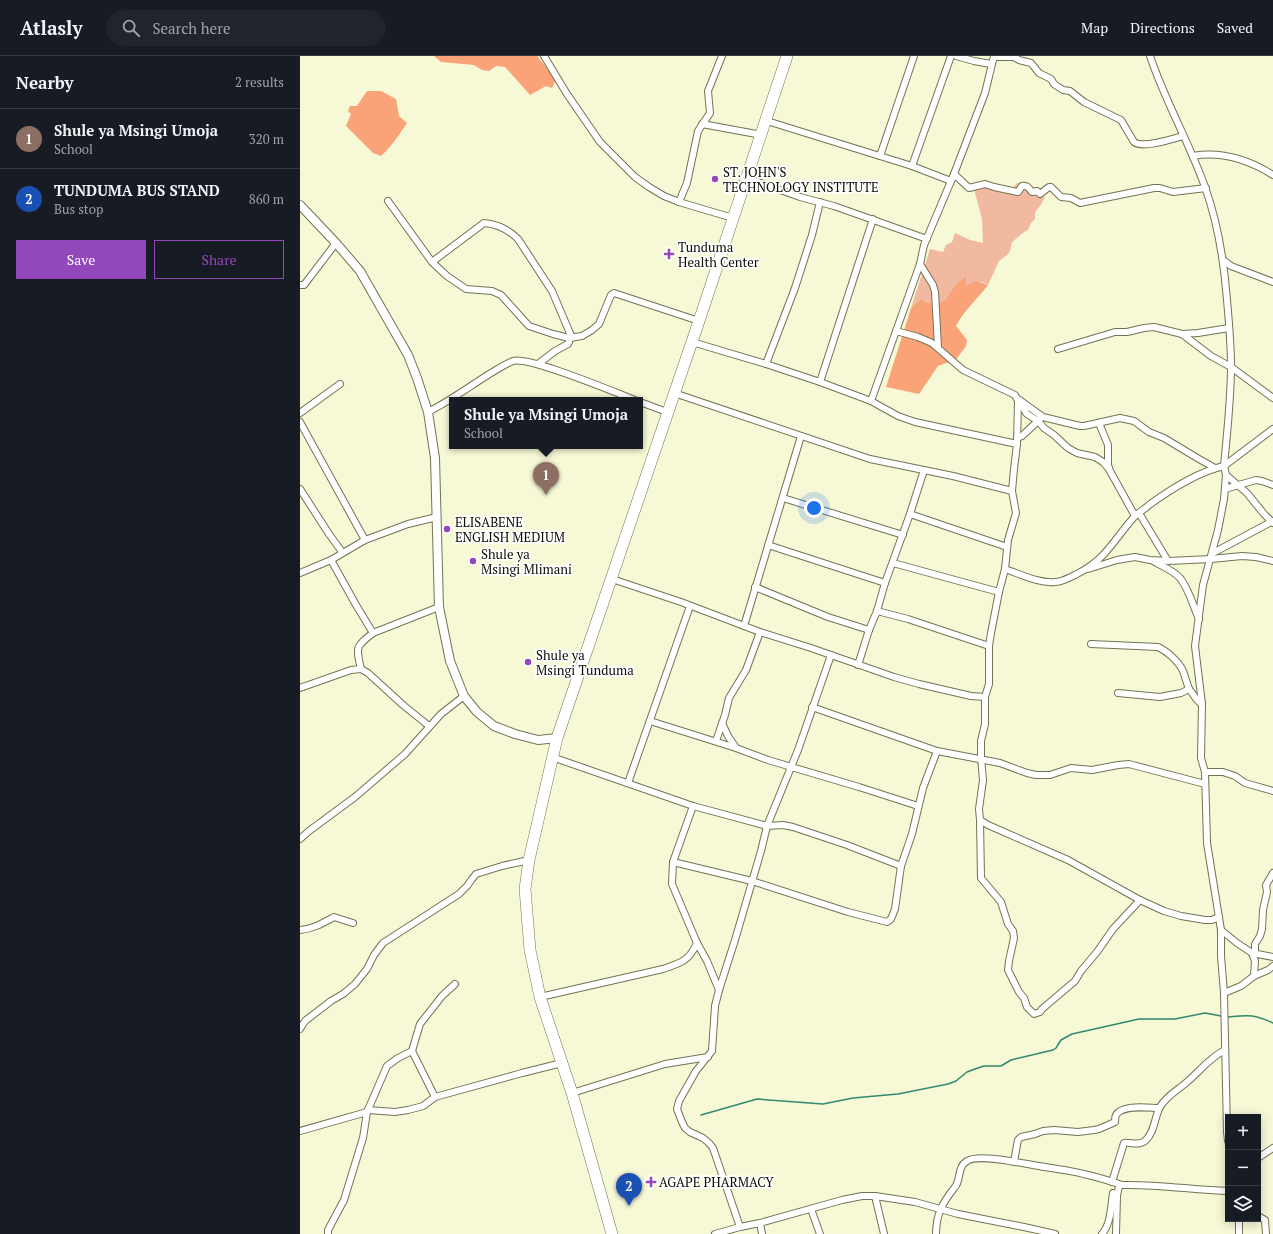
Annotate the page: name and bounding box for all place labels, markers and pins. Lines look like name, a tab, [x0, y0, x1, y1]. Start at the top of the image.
place label: ST. JOHN'S TECHNOLOGY INSTITUTE	[723, 163, 879, 196]
marker: ST. JOHN'S TECHNOLOGY INSTITUTE	[710, 174, 720, 184]
place label: Tunduma Health Center	[678, 238, 759, 271]
marker: Tunduma Health Center	[663, 248, 675, 260]
pin: 1	[533, 462, 559, 495]
place label: ELISABENE ENGLISH MEDIUM	[455, 513, 565, 546]
marker: ELISABENE ENGLISH MEDIUM	[442, 524, 452, 534]
place label: Shule ya Msingi Mlimani	[481, 545, 572, 578]
marker: Shule ya Msingi Mlimani	[468, 556, 478, 566]
place label: Shule ya Msingi Tunduma	[536, 646, 634, 679]
marker: Shule ya Msingi Tunduma	[523, 657, 533, 667]
pin: 2	[616, 1173, 642, 1206]
place label: AGAPE PHARMACY	[659, 1173, 774, 1191]
marker: AGAPE PHARMACY	[646, 1177, 656, 1187]

